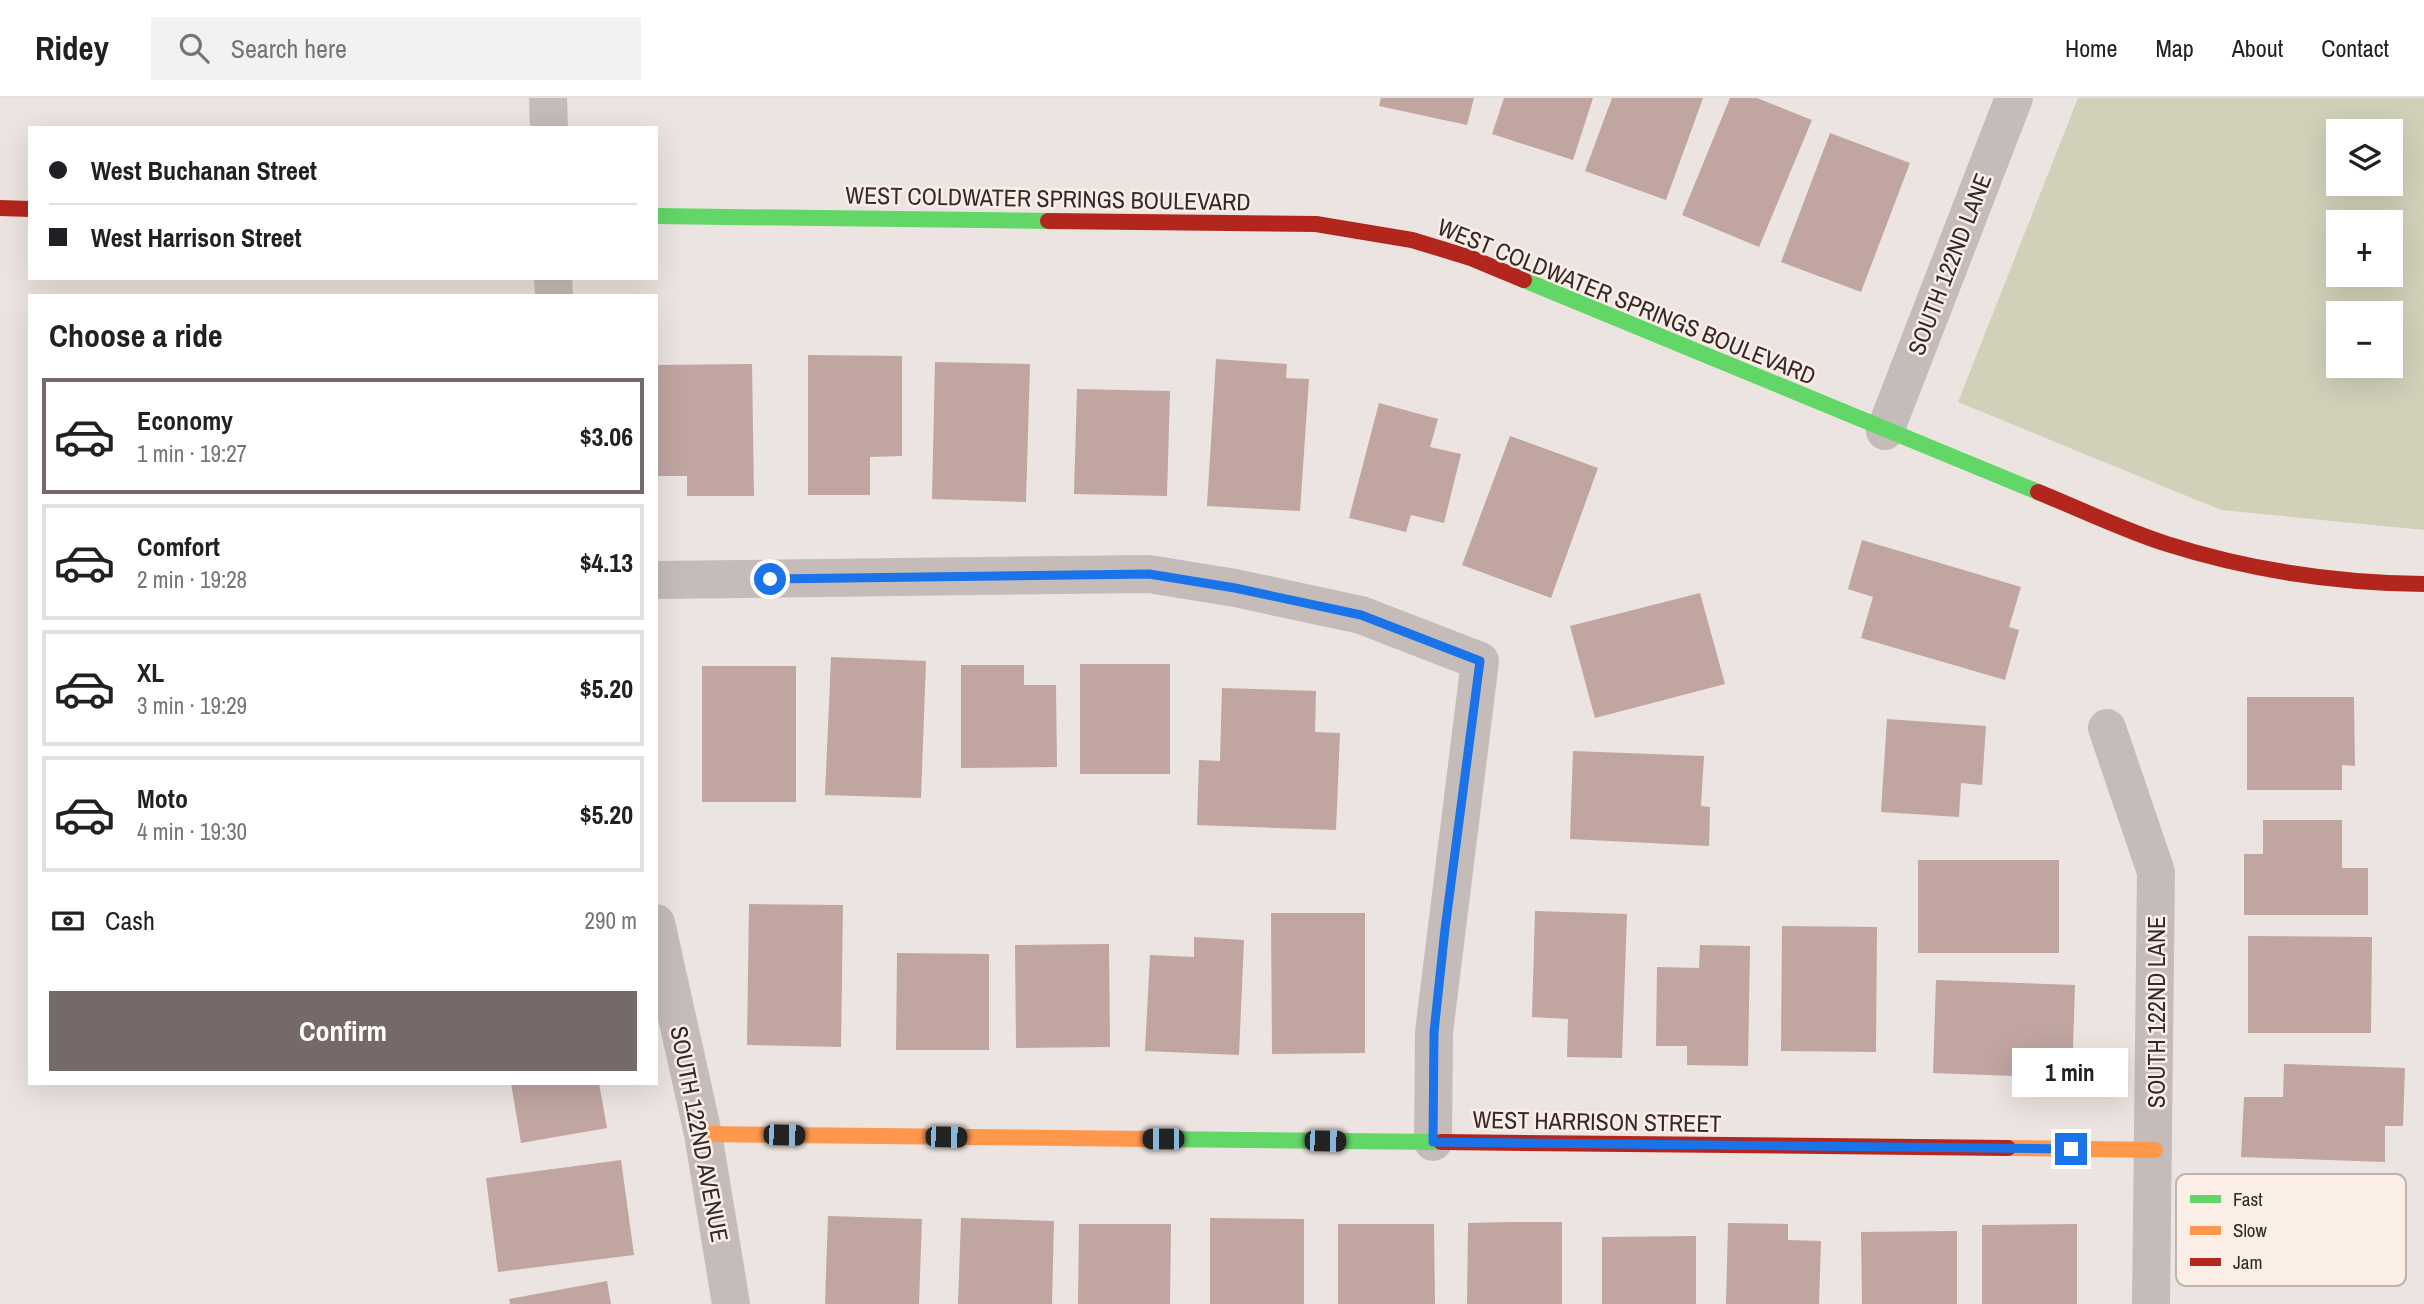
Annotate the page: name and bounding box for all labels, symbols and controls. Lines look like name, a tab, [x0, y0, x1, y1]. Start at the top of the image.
search box	[151, 17, 641, 80]
text: Ridey	[35, 26, 109, 70]
icon: search	[175, 29, 213, 67]
text: Search here	[231, 31, 347, 66]
text: Home	[2065, 32, 2117, 64]
text: Map	[2155, 32, 2194, 64]
text: About	[2232, 32, 2283, 64]
text: Contact	[2321, 32, 2389, 64]
map controls	[2326, 119, 2403, 378]
button: layers	[2326, 119, 2403, 196]
text: West Buchanan Street	[91, 153, 317, 188]
street label: SOUTH 122ND LANE	[1900, 168, 1998, 360]
street label: WEST COLDWATER SPRINGS BOULEVARD	[845, 178, 1251, 218]
street label: WEST COLDWATER SPRINGS BOULEVARD	[1433, 210, 1821, 392]
button: +	[2326, 210, 2403, 287]
text: West Harrison Street	[91, 220, 302, 255]
button: −	[2326, 301, 2403, 378]
text: Choose a ride	[49, 314, 223, 357]
text: Economy	[137, 403, 233, 438]
icon: car	[53, 405, 116, 468]
text: $3.06	[580, 419, 633, 454]
text: 1 min · 19:27	[137, 438, 247, 469]
text: Comfort	[137, 529, 220, 564]
icon: car	[53, 531, 116, 594]
text: $4.13	[580, 545, 633, 580]
route start	[754, 563, 786, 595]
text: 2 min · 19:28	[137, 564, 247, 595]
text: XL	[137, 655, 164, 690]
icon: car	[53, 657, 116, 720]
text: $5.20	[580, 671, 633, 706]
text: 3 min · 19:29	[137, 690, 247, 721]
text: Moto	[137, 781, 188, 816]
icon: car	[53, 783, 116, 846]
text: $5.20	[580, 797, 633, 832]
text: 4 min · 19:30	[137, 816, 247, 847]
icon: cash	[49, 902, 87, 940]
text: Cash	[105, 903, 155, 938]
text: 290 m	[585, 905, 637, 936]
street label: SOUTH 122ND LANE	[2140, 916, 2172, 1108]
button: Confirm	[49, 991, 637, 1071]
street label: SOUTH 122ND AVENUE	[663, 1023, 737, 1245]
callout: 1 min	[2013, 1048, 2129, 1096]
text: 1 min	[2045, 1057, 2095, 1088]
street label: WEST HARRISON STREET	[1472, 1103, 1722, 1139]
car	[763, 1124, 806, 1146]
car	[925, 1126, 968, 1148]
car	[1143, 1129, 1185, 1150]
car	[1304, 1130, 1347, 1152]
route end	[2055, 1133, 2087, 1165]
legend	[2176, 1174, 2406, 1286]
text: Fast	[2233, 1186, 2263, 1212]
text: Slow	[2233, 1217, 2268, 1243]
text: Jam	[2233, 1249, 2262, 1275]

